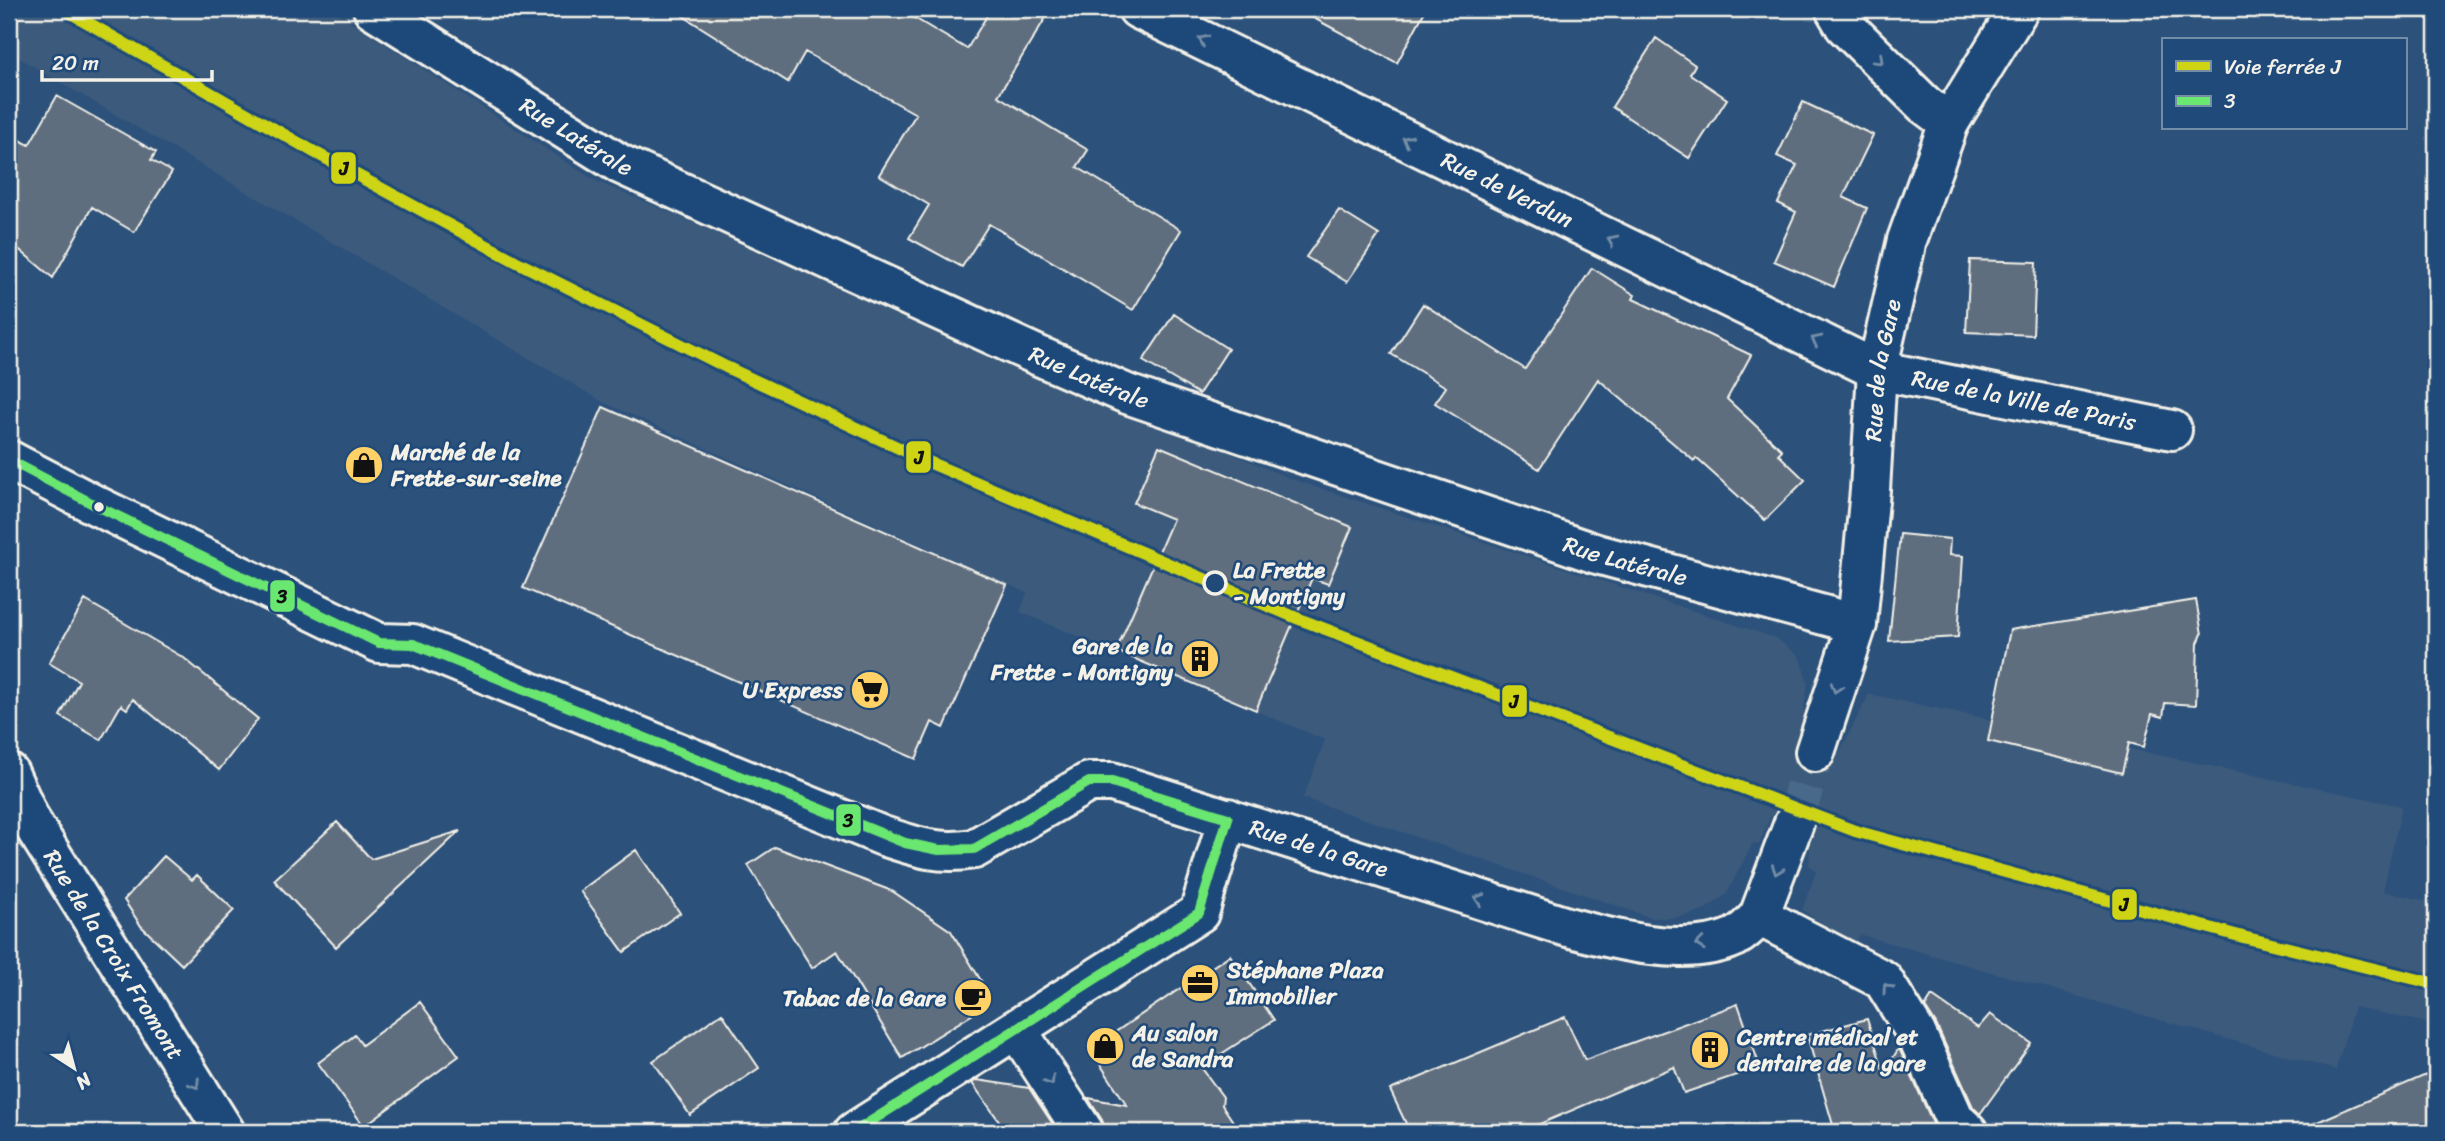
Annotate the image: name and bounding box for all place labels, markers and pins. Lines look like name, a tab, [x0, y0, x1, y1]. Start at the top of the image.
place label: Marché de la Frette-sur-seine	[390, 432, 562, 499]
shop icon: Marché de la Frette-sur-seine	[343, 444, 385, 486]
unlabelled marker	[92, 500, 106, 514]
place label: La Frette - Montigny	[1233, 550, 1346, 617]
marker: La Frette - Montigny	[1203, 571, 1227, 595]
place label: Gare de la Frette - Montigny	[990, 626, 1174, 693]
building icon: Gare de la Frette - Montigny	[1179, 638, 1221, 680]
supermarket icon: U Express	[849, 669, 891, 711]
place label: U Express	[743, 670, 843, 711]
place label: Stéphane Plaza Immobilier	[1226, 950, 1384, 1017]
office icon: Stéphane Plaza Immobilier	[1179, 962, 1221, 1004]
cafe icon: Tabac de la Gare	[952, 977, 994, 1019]
place label: Tabac de la Gare	[782, 978, 947, 1019]
place label: Au salon de Sandra	[1131, 1013, 1234, 1080]
place label: Centre médical et dentaire de la gare	[1736, 1017, 1926, 1084]
shop icon: Au salon de Sandra	[1084, 1025, 1126, 1067]
building icon: Centre médical et dentaire de la gare	[1689, 1029, 1731, 1071]

